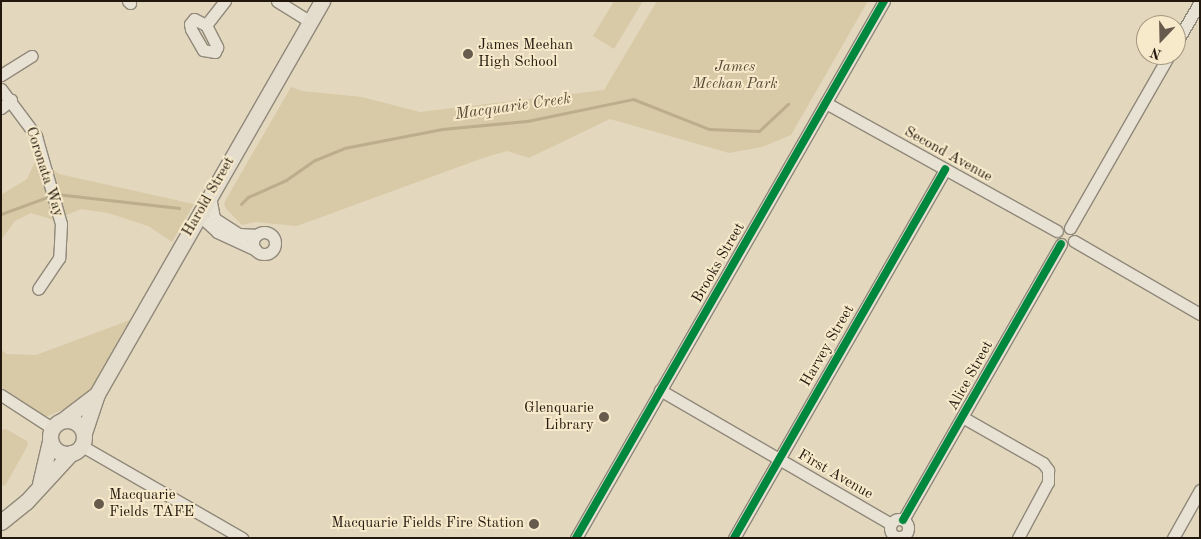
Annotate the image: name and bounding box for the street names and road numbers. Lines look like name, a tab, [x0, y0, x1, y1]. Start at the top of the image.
street label: Second Avenue	[901, 123, 995, 187]
street label: Coronata Way	[21, 125, 67, 219]
street label: Harold Street	[179, 154, 239, 240]
street label: Brooks Street	[689, 220, 749, 306]
street label: Harvey Street	[797, 302, 859, 390]
street label: Alice Street	[944, 338, 998, 414]
street label: First Avenue	[794, 446, 876, 504]

